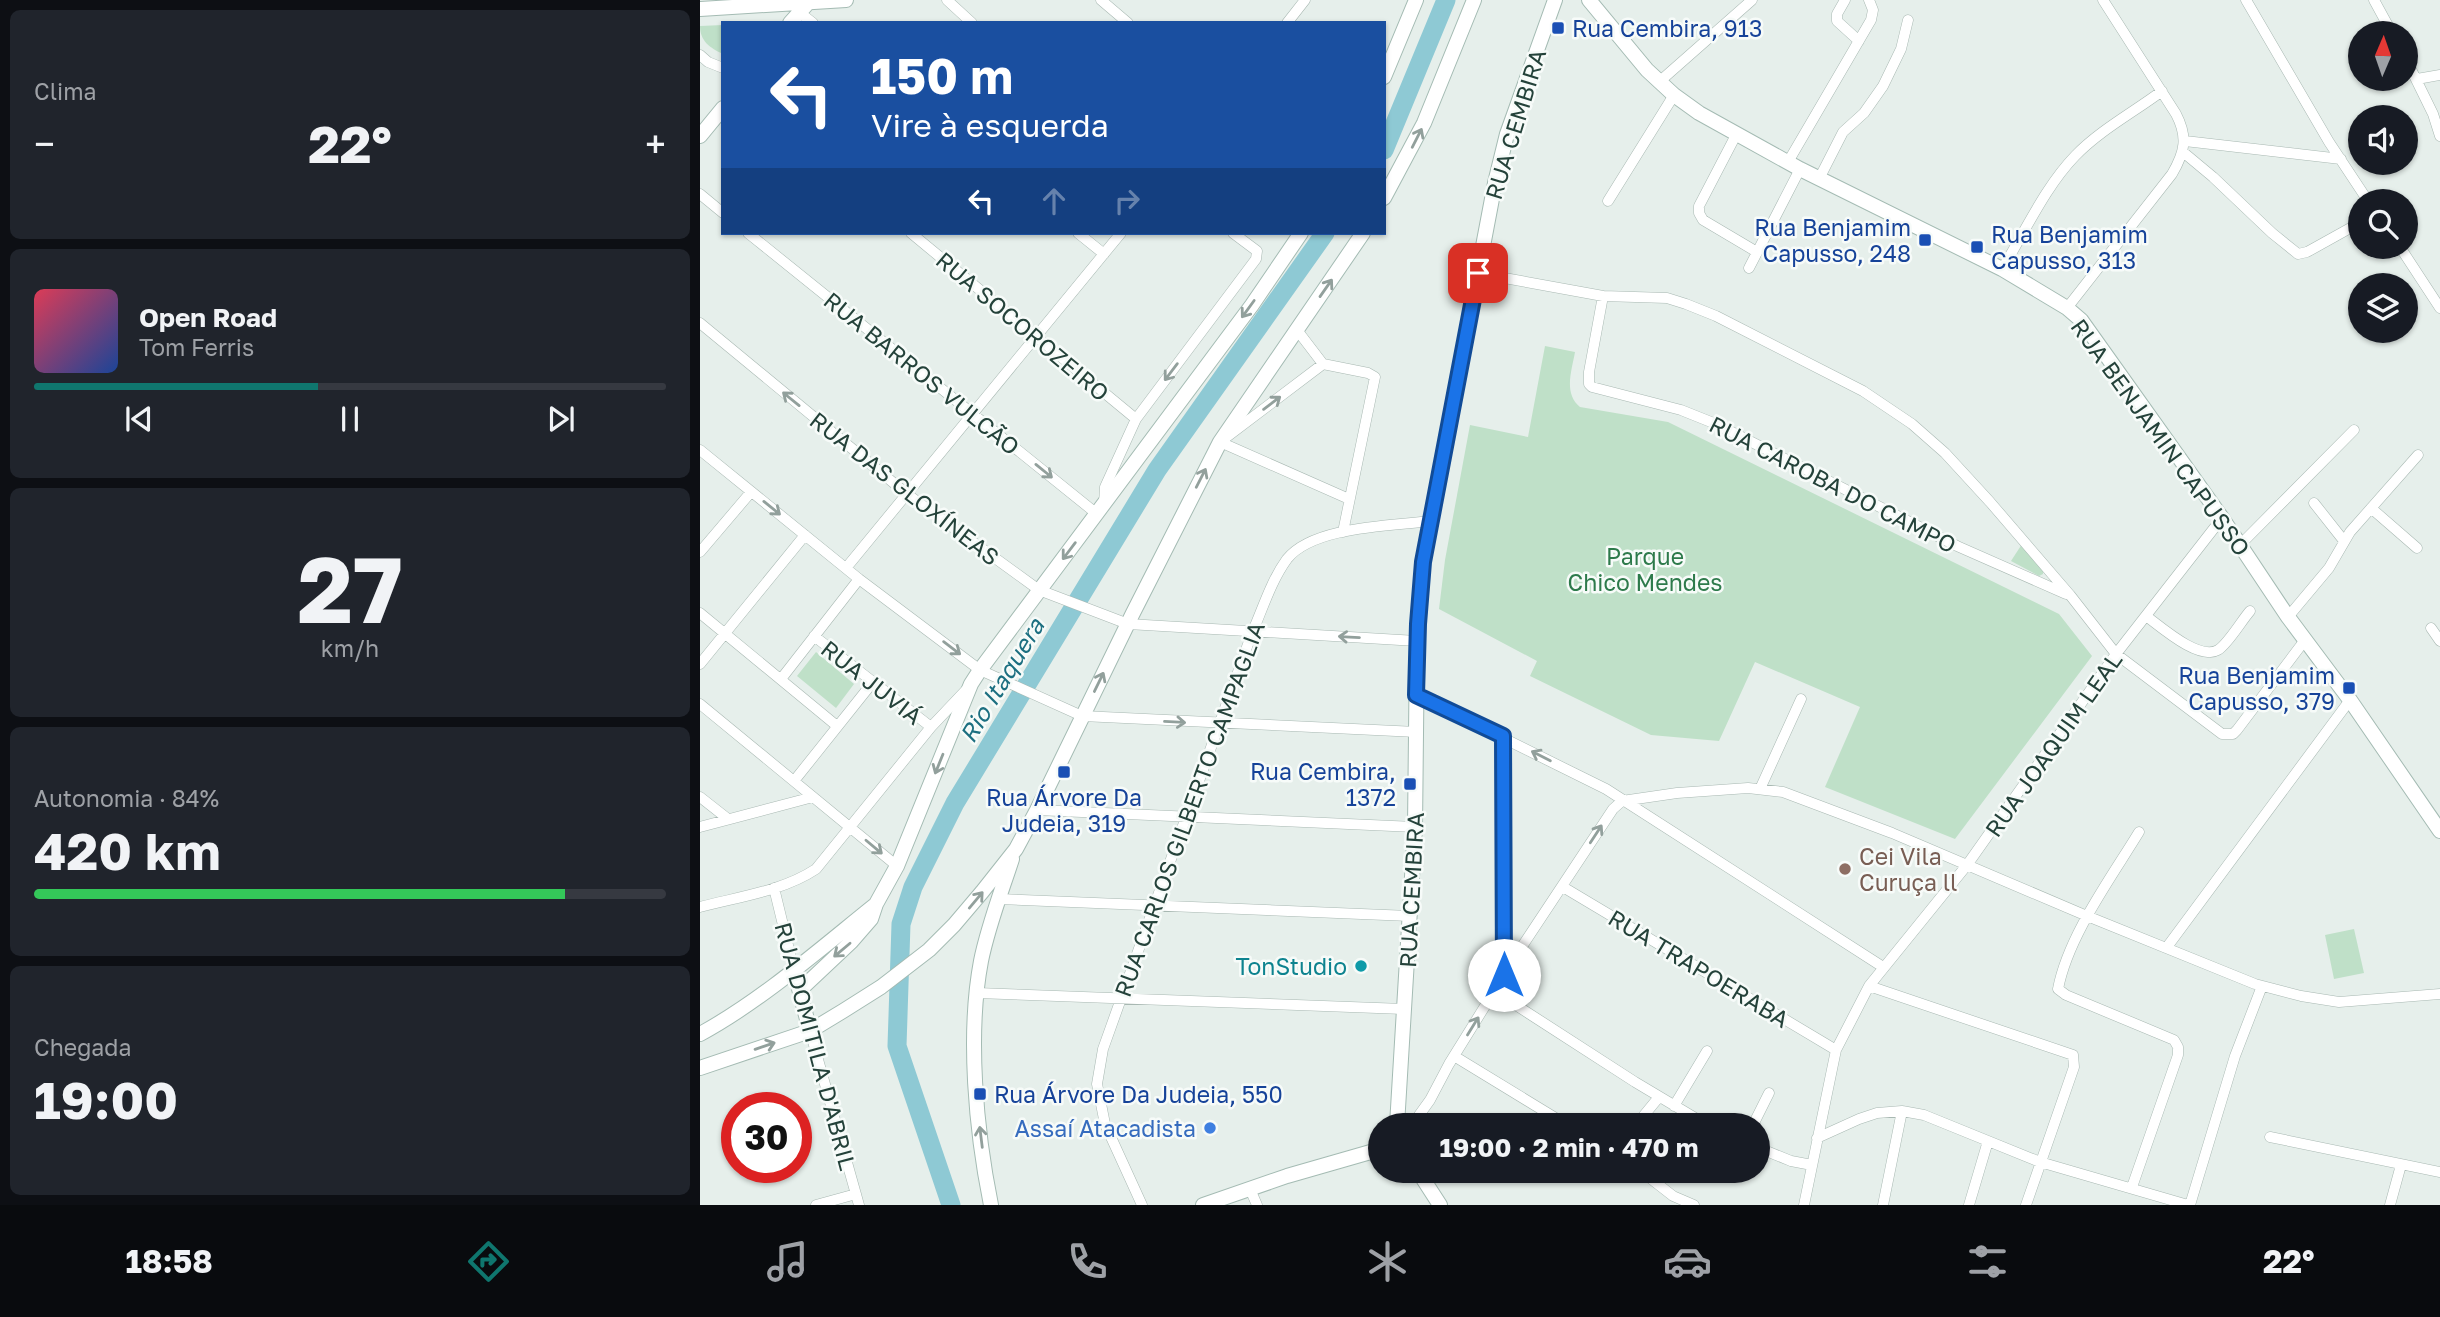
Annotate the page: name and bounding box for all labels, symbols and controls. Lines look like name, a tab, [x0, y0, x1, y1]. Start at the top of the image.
place label: Rua Cembira, 913	[1572, 14, 1762, 42]
marker: Rua Cembira, 913	[1550, 20, 1566, 36]
north arrow	[2348, 21, 2418, 91]
map controls	[2348, 21, 2418, 343]
street label: RUA CEMBIRA	[1479, 45, 1551, 203]
text: 150 m	[871, 46, 1013, 105]
icon: left	[756, 49, 847, 140]
text: Clima	[34, 77, 97, 105]
button: sound	[2348, 105, 2418, 175]
text: Vire à esquerda	[871, 106, 1109, 144]
text: 22°	[308, 112, 392, 174]
text: −	[34, 121, 55, 166]
text: +	[645, 121, 666, 166]
one-way arrow	[1410, 128, 1424, 149]
icon: left	[962, 182, 1000, 220]
icon: ahead	[1035, 182, 1073, 220]
icon: right	[1108, 182, 1146, 220]
button: search	[2348, 189, 2418, 259]
place label: Rua Benjamim Capusso, 248	[1754, 213, 1911, 267]
place label: Rua Benjamim Capusso, 313	[1991, 220, 2148, 274]
marker: Rua Benjamim Capusso, 248	[1917, 232, 1933, 248]
marker: Rua Benjamim Capusso, 313	[1969, 239, 1985, 255]
pin	[1448, 243, 1508, 303]
street label: RUA SOCOROZEIRO	[931, 245, 1115, 407]
icon: arrive	[1459, 254, 1497, 292]
button: layers	[2348, 273, 2418, 343]
one-way arrow	[1319, 279, 1333, 299]
street label: RUA BARROS VULCÃO	[819, 286, 1025, 460]
one-way arrow	[1241, 299, 1256, 318]
text: Open Road	[139, 302, 277, 333]
street label: RUA BENJAMIN CAPUSSO	[2066, 313, 2256, 561]
text: Tom Ferris	[139, 333, 254, 361]
one-way arrow	[1164, 363, 1179, 382]
one-way arrow	[783, 391, 801, 407]
one-way arrow	[1262, 395, 1280, 410]
icon: previous	[120, 400, 158, 438]
icon: pause	[331, 400, 369, 438]
icon: next	[542, 400, 580, 438]
street label: RUA DAS GLOXÍNEAS	[805, 405, 1005, 571]
street label: RUA CAROBA DO CAMPO	[1705, 409, 1961, 559]
one-way arrow	[1035, 464, 1053, 479]
one-way arrow	[1195, 469, 1209, 489]
one-way arrow	[763, 501, 781, 516]
text: 27	[297, 534, 403, 643]
one-way arrow	[1062, 541, 1076, 560]
park label: Parque Chico Mendes	[1568, 542, 1722, 596]
water label: Rio Itaquera	[953, 611, 1050, 747]
street label: RUA CARLOS GILBERTO CAMPAGLIA	[1108, 618, 1270, 1000]
one-way arrow	[1337, 631, 1360, 644]
text: km/h	[321, 634, 379, 662]
street label: RUA JUVIÁ	[816, 634, 928, 730]
one-way arrow	[942, 641, 960, 656]
street label: RUA JOAQUIM LEAL	[1979, 646, 2127, 842]
place label: Rua Benjamim Capusso, 379	[2178, 661, 2335, 715]
one-way arrow	[1093, 672, 1107, 693]
marker: Rua Benjamim Capusso, 379	[2341, 680, 2357, 696]
one-way arrow	[1163, 715, 1186, 728]
one-way arrow	[1531, 748, 1552, 762]
one-way arrow	[931, 753, 944, 775]
place label: Rua Cembira, 1372	[1250, 757, 1396, 811]
marker: Rua Árvore Da Judeia, 319	[1056, 764, 1072, 780]
marker: Rua Cembira, 1372	[1402, 776, 1418, 792]
place label: Rua Árvore Da Judeia, 319	[986, 783, 1142, 837]
text: Autonomia · 84%	[34, 784, 219, 812]
street label: RUA CEMBIRA	[1393, 811, 1429, 969]
text: 420 km	[34, 819, 221, 881]
one-way arrow	[1588, 825, 1603, 844]
one-way arrow	[865, 839, 883, 855]
place label: Cei Vila Curuça ll	[1859, 842, 1957, 896]
marker: Cei Vila Curuça ll	[1837, 861, 1853, 877]
one-way arrow	[968, 891, 984, 909]
street label: RUA TRAPOERABA	[1604, 903, 1794, 1033]
street label: RUA DOMITILA D'ABRIL	[769, 919, 863, 1173]
position arrow	[1467, 938, 1541, 1012]
one-way arrow	[833, 942, 851, 957]
place label: TonStudio	[1235, 952, 1347, 980]
marker: TonStudio	[1353, 958, 1369, 974]
one-way arrow	[1466, 1016, 1480, 1036]
text: Chegada	[34, 1033, 131, 1061]
one-way arrow	[753, 1039, 775, 1051]
text: 19:00	[34, 1068, 178, 1130]
place label: Rua Árvore Da Judeia, 550	[994, 1080, 1283, 1108]
marker: Rua Árvore Da Judeia, 550	[972, 1086, 988, 1102]
speed limit sign: 30	[721, 1092, 812, 1183]
place label: Assaí Atacadista	[1015, 1114, 1196, 1142]
marker: Assaí Atacadista	[1202, 1120, 1218, 1136]
one-way arrow	[975, 1127, 988, 1149]
text: 19:00 · 2 min · 470 m	[1439, 1132, 1699, 1163]
icon: directions	[464, 1237, 513, 1286]
icon: music	[763, 1237, 812, 1286]
icon: phone	[1063, 1237, 1112, 1286]
icon: climate	[1363, 1237, 1412, 1286]
icon: car	[1663, 1237, 1712, 1286]
icon: filters	[1963, 1237, 2012, 1286]
text: 18:58	[125, 1242, 213, 1280]
text: 22°	[2263, 1242, 2315, 1280]

